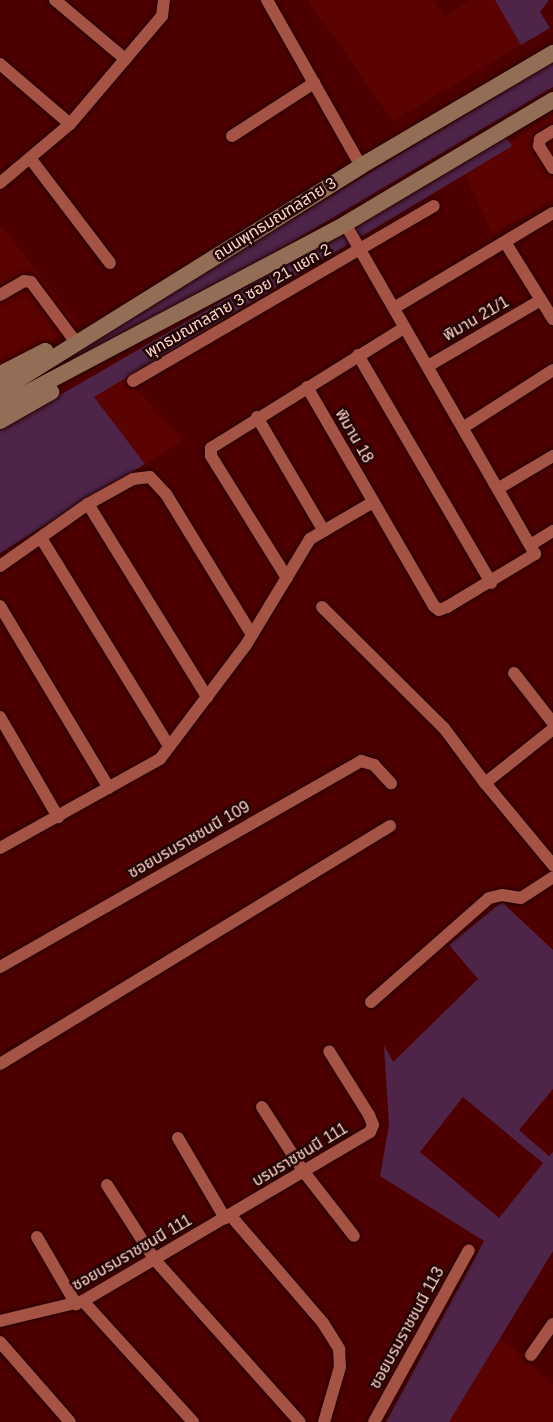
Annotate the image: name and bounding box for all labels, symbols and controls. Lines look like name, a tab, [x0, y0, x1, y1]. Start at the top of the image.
street label: ถนนพุทธมณฑลสาย 3	[210, 174, 340, 264]
street label: พุทธมณฑลสาย 3 ซอย 21 แยก 2	[142, 240, 334, 362]
street label: พิมาน 21/1	[440, 292, 512, 346]
street label: พิมาน 18	[331, 405, 377, 467]
street label: ซอยบรมราชชนนี 109	[125, 797, 253, 883]
street label: บรมราชชนนี 111	[249, 1119, 351, 1191]
street label: ซอยบรมราชชนนี 111	[69, 1211, 195, 1295]
street label: ซอยบรมราชชนนี 113	[366, 1264, 448, 1392]

